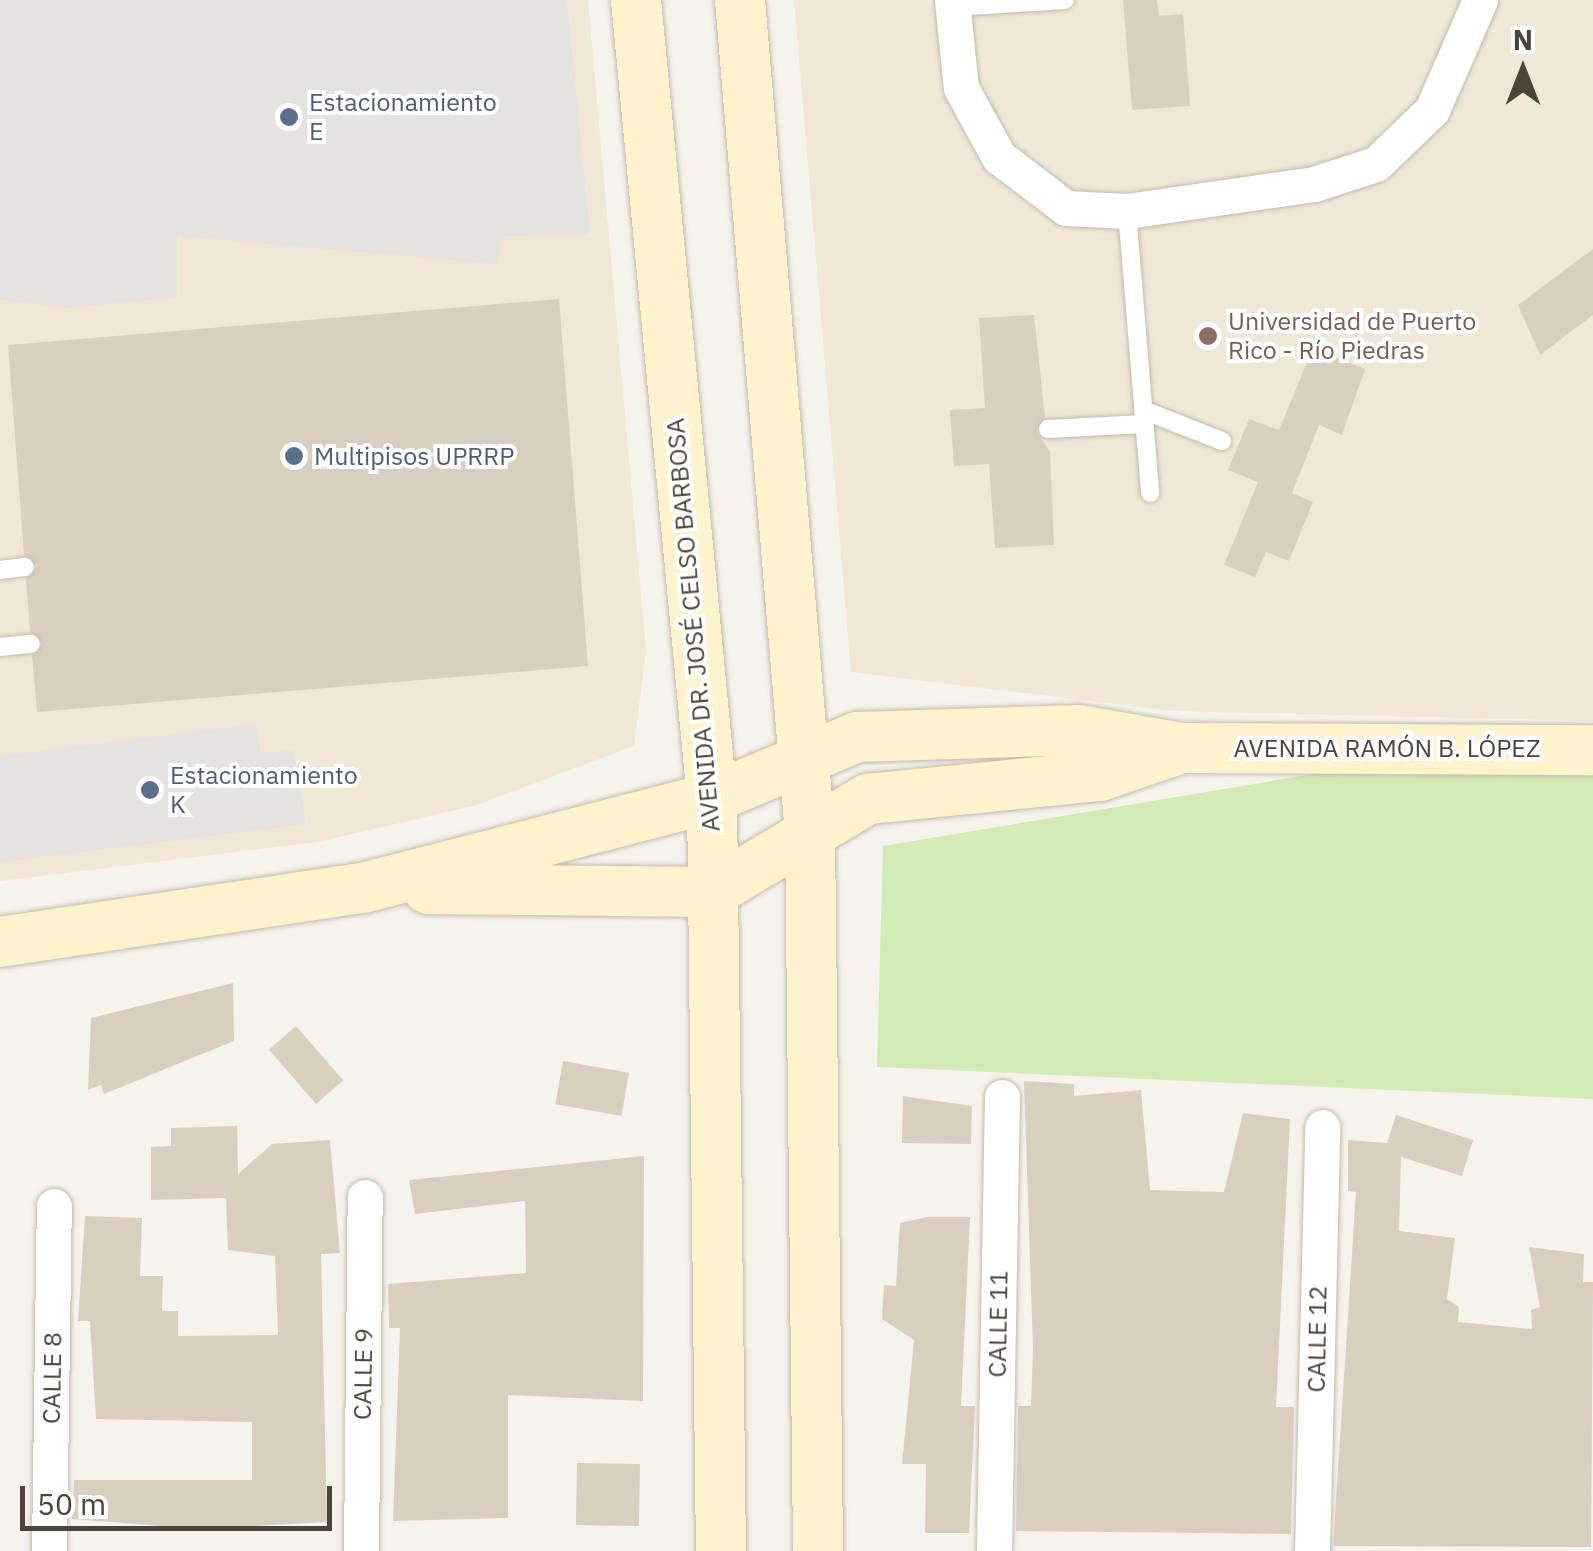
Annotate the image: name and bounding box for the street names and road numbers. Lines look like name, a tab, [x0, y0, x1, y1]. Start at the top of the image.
street label: AVENIDA DR. JOSÉ CELSO BARBOSA	[660, 417, 726, 833]
street label: AVENIDA RAMÓN B. LÓPEZ	[1234, 733, 1540, 763]
street label: CALLE 11	[982, 1270, 1014, 1378]
street label: CALLE 12	[1301, 1285, 1333, 1393]
street label: CALLE 9	[347, 1328, 379, 1420]
street label: CALLE 8	[36, 1332, 68, 1424]

